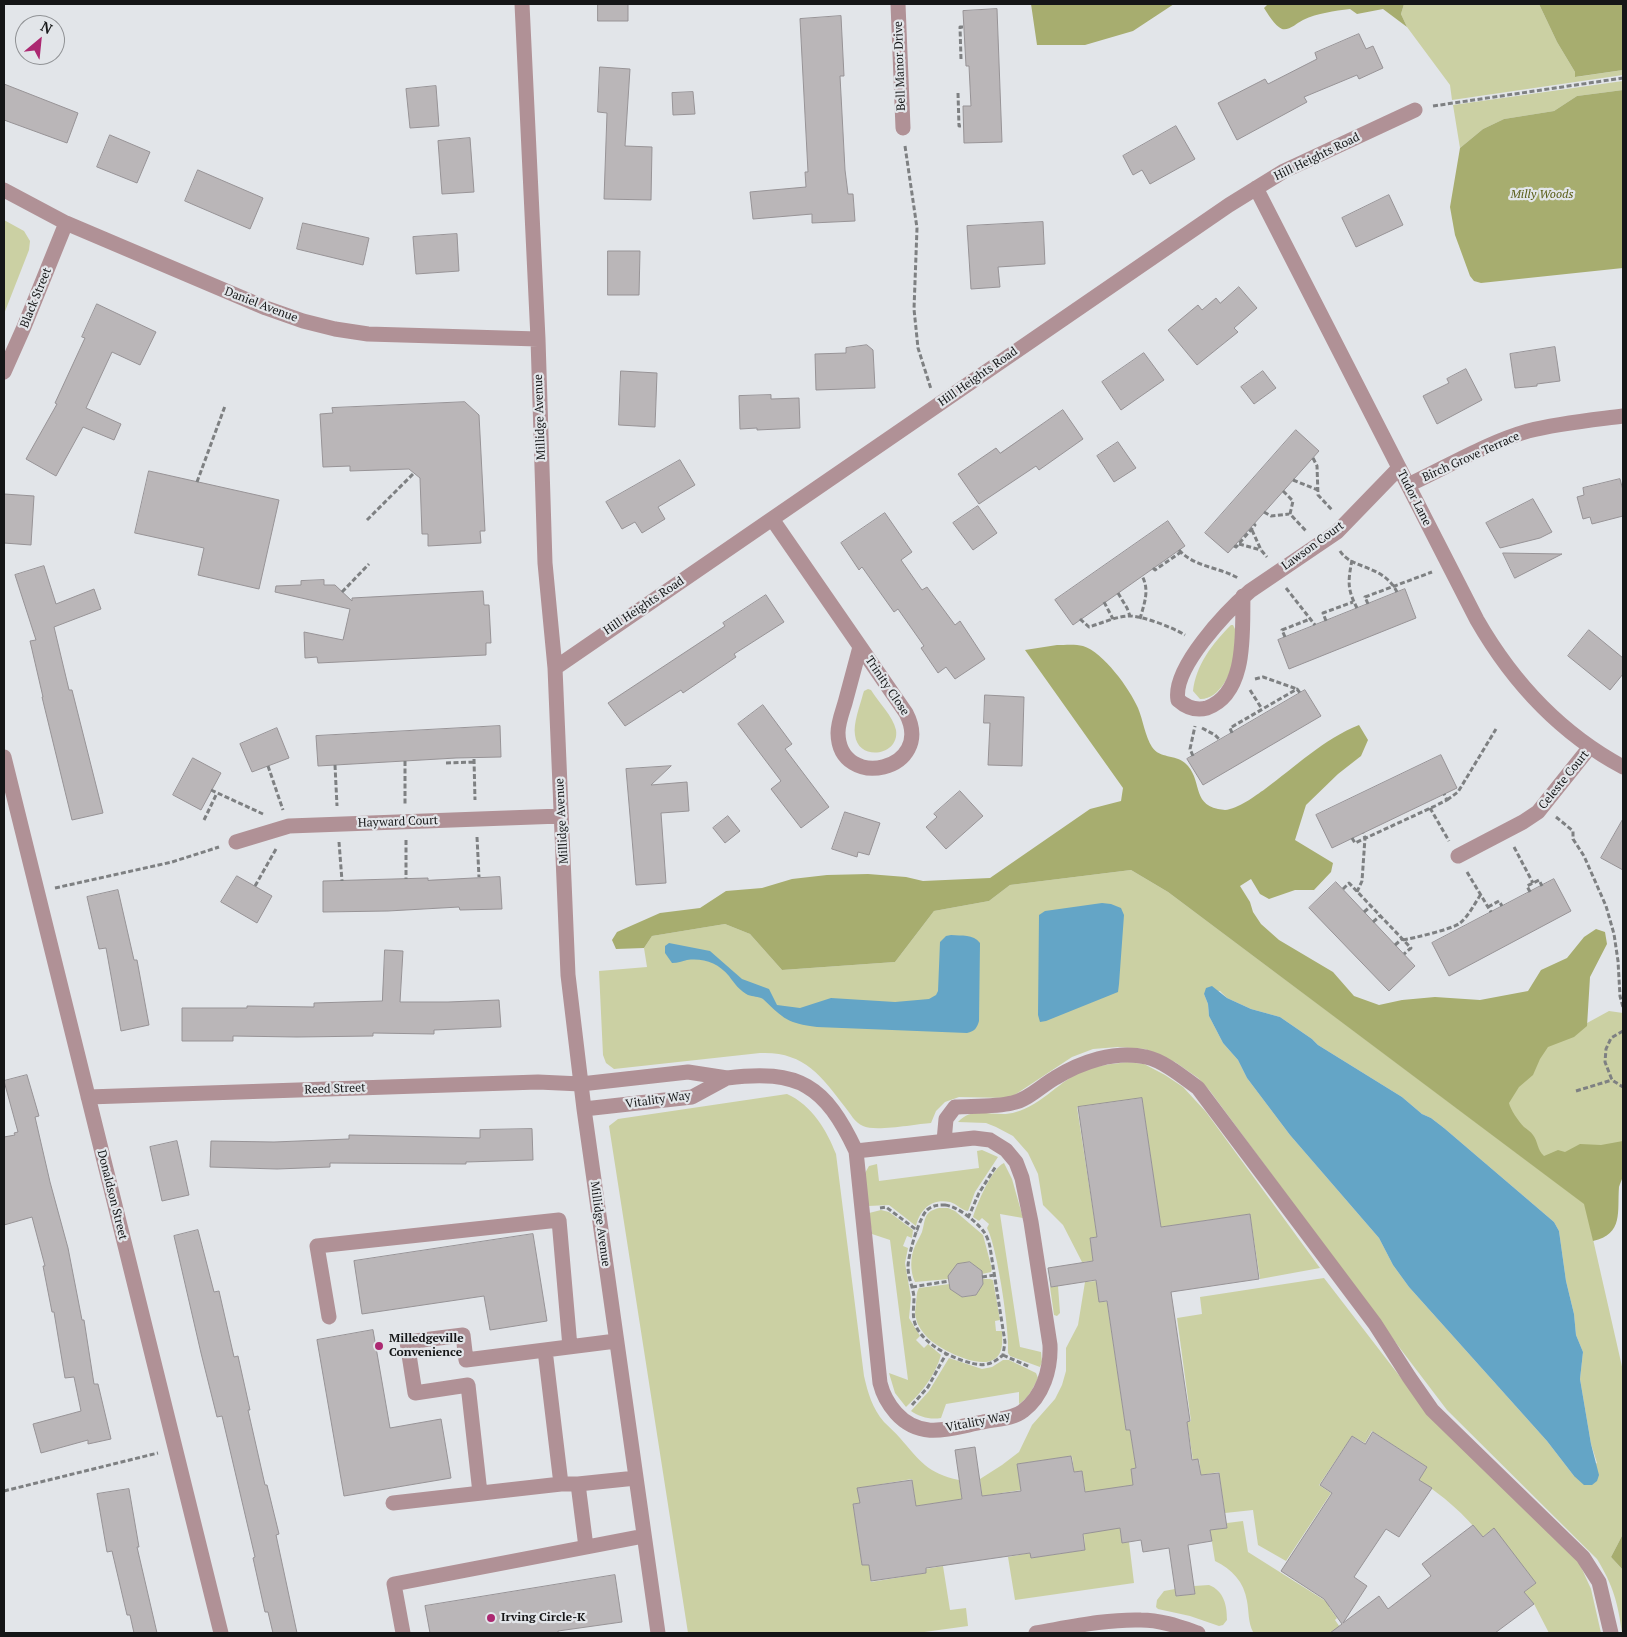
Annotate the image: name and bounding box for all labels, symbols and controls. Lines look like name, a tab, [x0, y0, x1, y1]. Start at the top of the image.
north arrow	[15, 15, 65, 65]
text: N	[38, 16, 56, 38]
street label: Bell Manor Drive	[891, 21, 909, 111]
street label: Hill Heights Road	[1272, 130, 1362, 184]
park label: Milly Woods	[1511, 188, 1573, 202]
street label: Black Street	[17, 266, 55, 330]
street label: Daniel Avenue	[222, 284, 300, 326]
street label: Hill Heights Road	[936, 344, 1020, 410]
street label: Millidge Avenue	[531, 374, 549, 460]
street label: Birch Grove Terrace	[1420, 429, 1522, 485]
street label: Tudor Lane	[1394, 468, 1434, 528]
street label: Lawson Court	[1279, 519, 1347, 573]
street label: Hill Heights Road	[601, 574, 687, 638]
street label: Trinity Close	[862, 654, 912, 718]
street label: Celeste Court	[1536, 748, 1592, 812]
street label: Millidge Avenue	[553, 778, 571, 864]
street label: Hayward Court	[358, 813, 438, 831]
street label: Reed Street	[304, 1081, 366, 1097]
street label: Vitality Way	[625, 1088, 691, 1112]
street label: Donaldson Street	[94, 1148, 130, 1242]
street label: Millidge Avenue	[587, 1180, 613, 1268]
place label: Milledgeville Convenience	[389, 1332, 464, 1360]
marker: Milledgeville Convenience	[373, 1340, 385, 1352]
street label: Vitality Way	[944, 1409, 1012, 1435]
place label: Irving Circle-K	[501, 1611, 586, 1625]
marker: Irving Circle-K	[485, 1612, 497, 1624]

